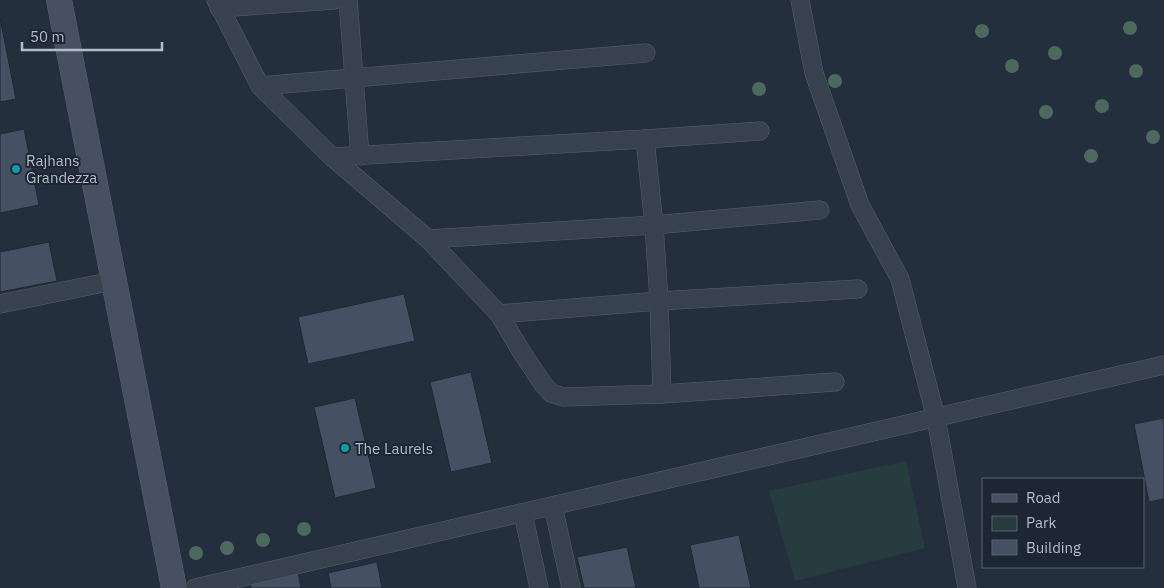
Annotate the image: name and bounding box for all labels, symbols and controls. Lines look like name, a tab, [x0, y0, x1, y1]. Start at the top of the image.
scale bar	[22, 20, 162, 52]
text: 50 m	[30, 27, 65, 46]
place label: Rajhans Grandezza	[26, 151, 97, 187]
marker: Rajhans Grandezza	[10, 163, 22, 175]
place label: The Laurels	[355, 439, 433, 458]
marker: The Laurels	[339, 442, 351, 454]
legend	[982, 478, 1144, 568]
text: Road	[1026, 488, 1061, 507]
text: Park	[1026, 513, 1056, 532]
text: Building	[1026, 538, 1081, 557]

